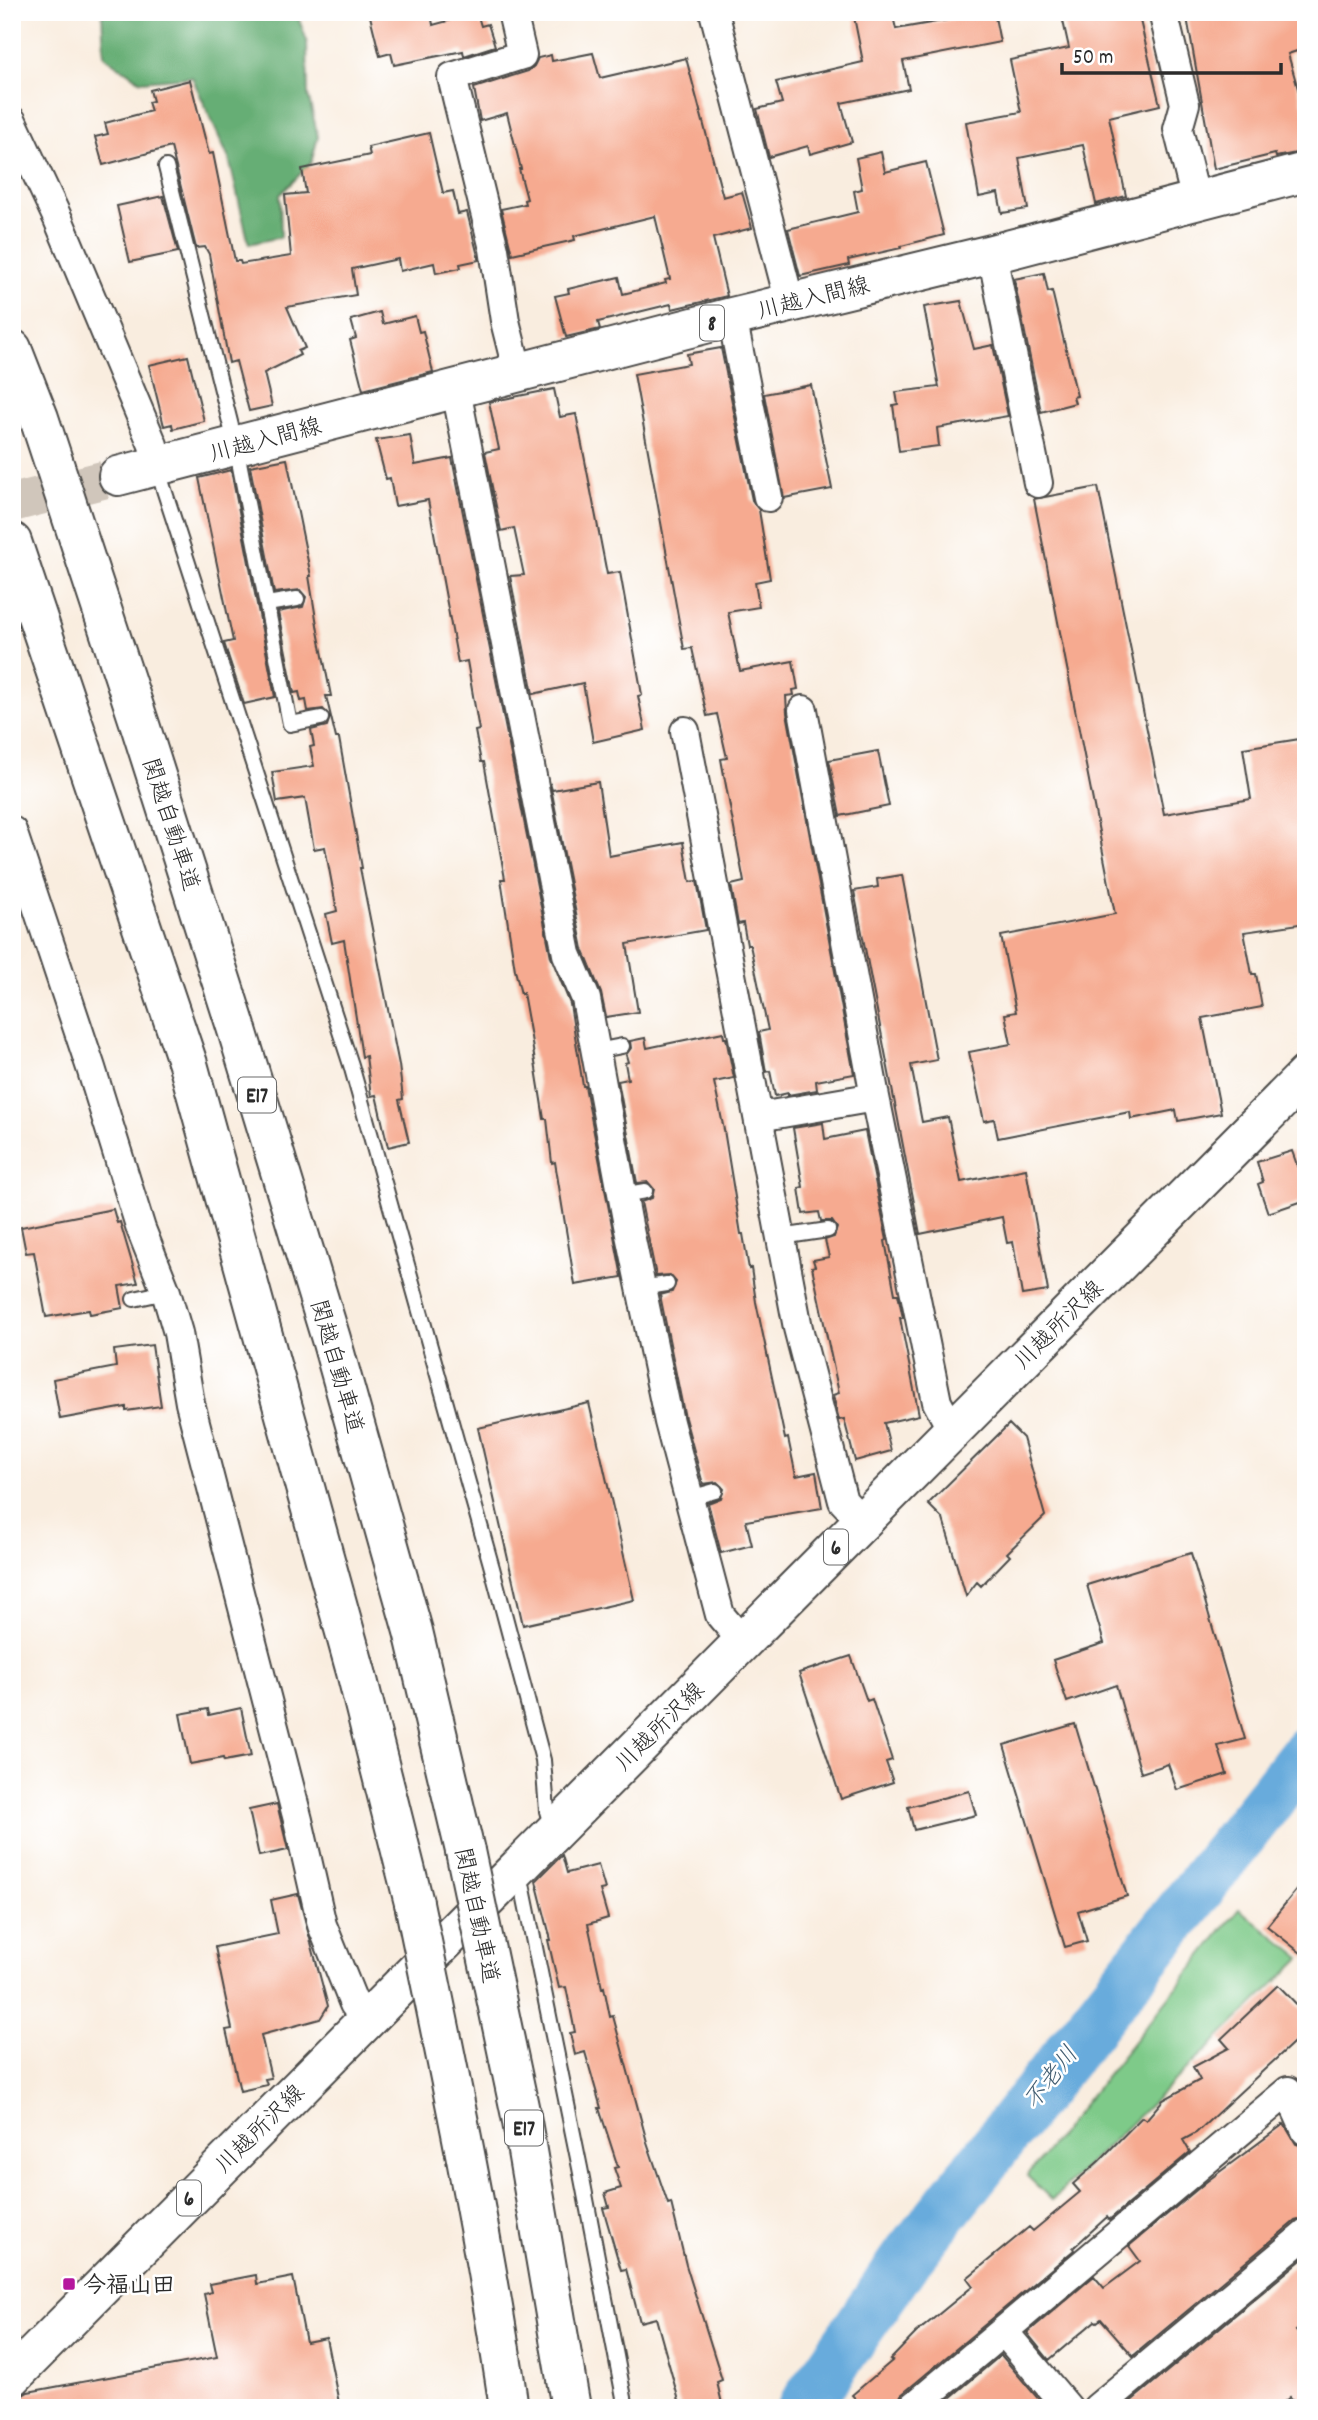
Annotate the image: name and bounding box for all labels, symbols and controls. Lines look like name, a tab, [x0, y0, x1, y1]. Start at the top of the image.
scale bar	[1062, 32, 1281, 76]
text: 50 m	[1073, 44, 1113, 74]
street label: 川越入間線	[754, 270, 874, 330]
road number: 8	[700, 306, 724, 340]
street label: 川越入間線	[206, 412, 326, 473]
street label: 関越自動車道	[132, 754, 206, 896]
road number: E17	[238, 1078, 276, 1112]
street label: 川越所沢線	[1008, 1274, 1113, 1379]
street label: 関越自動車道	[300, 1296, 370, 1438]
road number: 6	[824, 1530, 848, 1564]
street label: 川越所沢線	[609, 1676, 714, 1781]
street label: 関越自動車道	[444, 1845, 505, 1987]
water label: 不老川	[1017, 2040, 1088, 2118]
street label: 川越所沢線	[209, 2078, 314, 2183]
road number: E17	[505, 2110, 543, 2146]
road number: 6	[177, 2180, 201, 2216]
place label: 今福山田	[83, 2271, 175, 2304]
marker: 今福山田	[61, 2276, 77, 2292]

